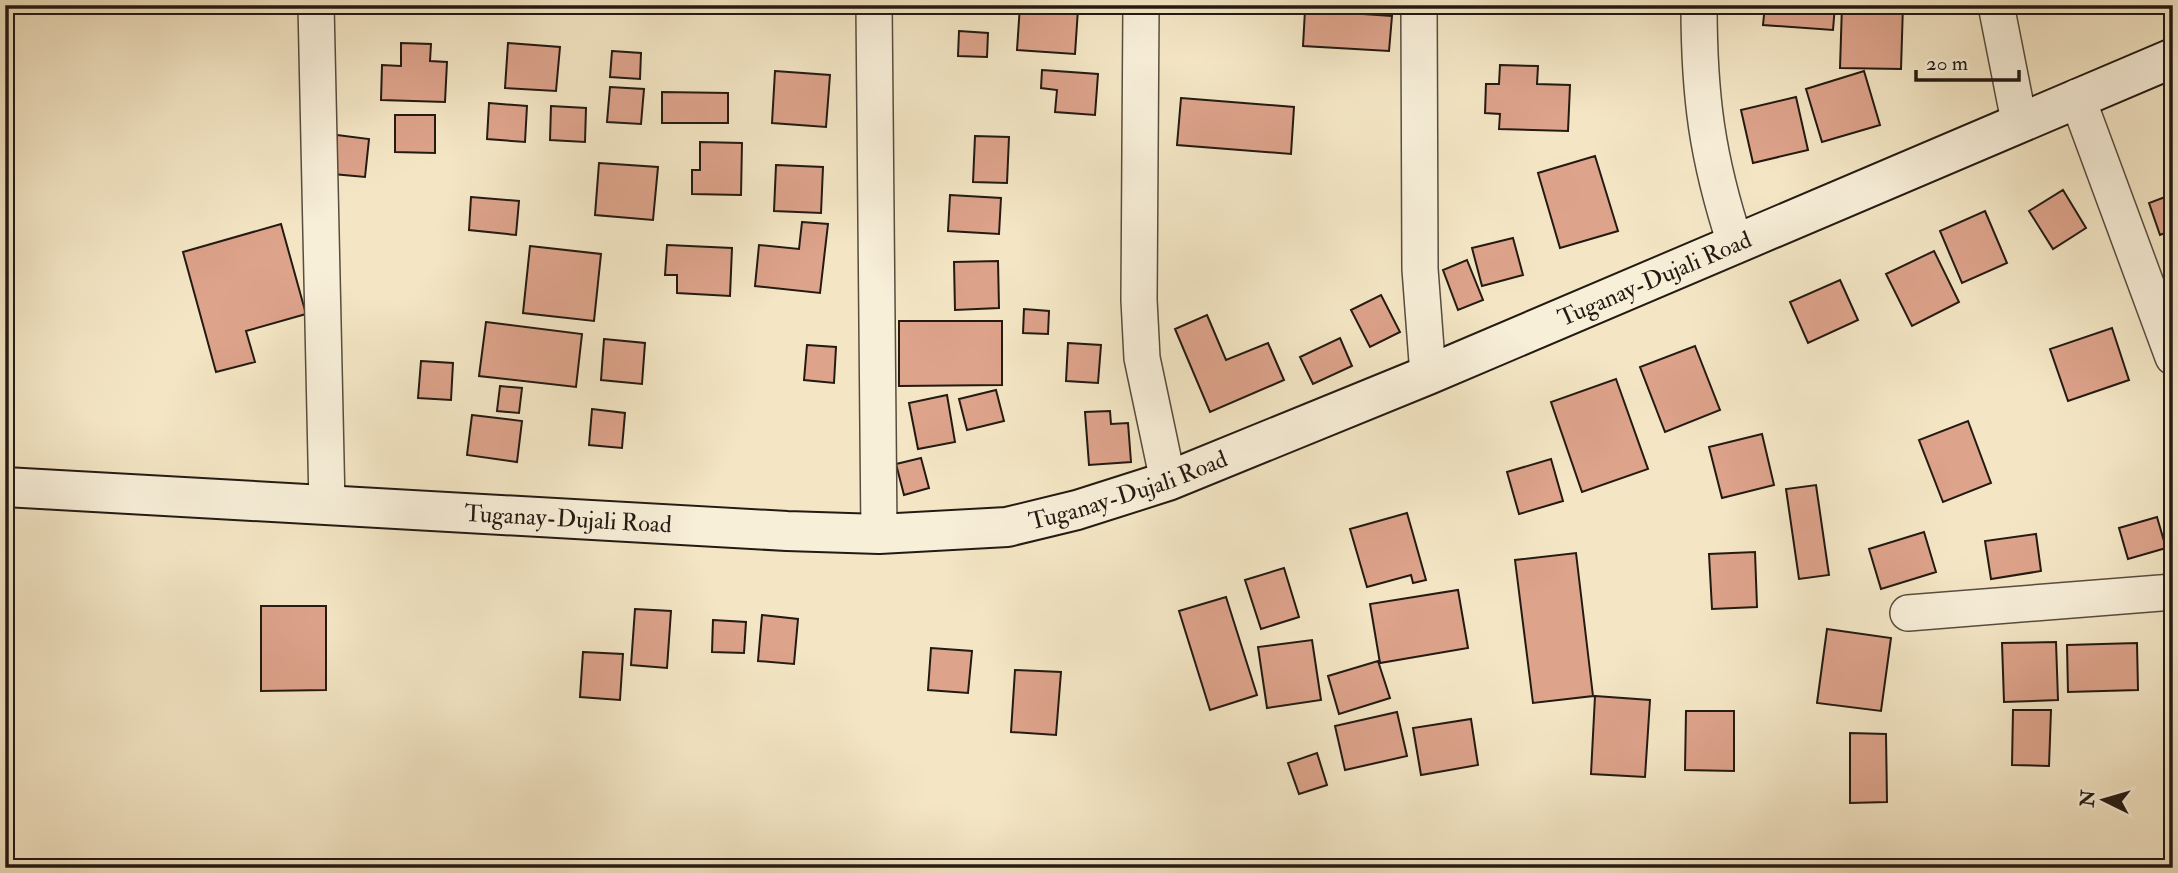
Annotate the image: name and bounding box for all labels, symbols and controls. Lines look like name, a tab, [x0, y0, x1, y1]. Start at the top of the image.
scale bar	[1916, 38, 2019, 82]
text: 20 m	[1926, 50, 1968, 77]
street label: Tuganay-Dujali Road	[1553, 224, 1756, 334]
street label: Tuganay-Dujali Road	[1026, 443, 1232, 537]
street label: Tuganay-Dujali Road	[464, 498, 673, 540]
north arrow	[2070, 764, 2140, 834]
text: N	[2075, 788, 2101, 809]

